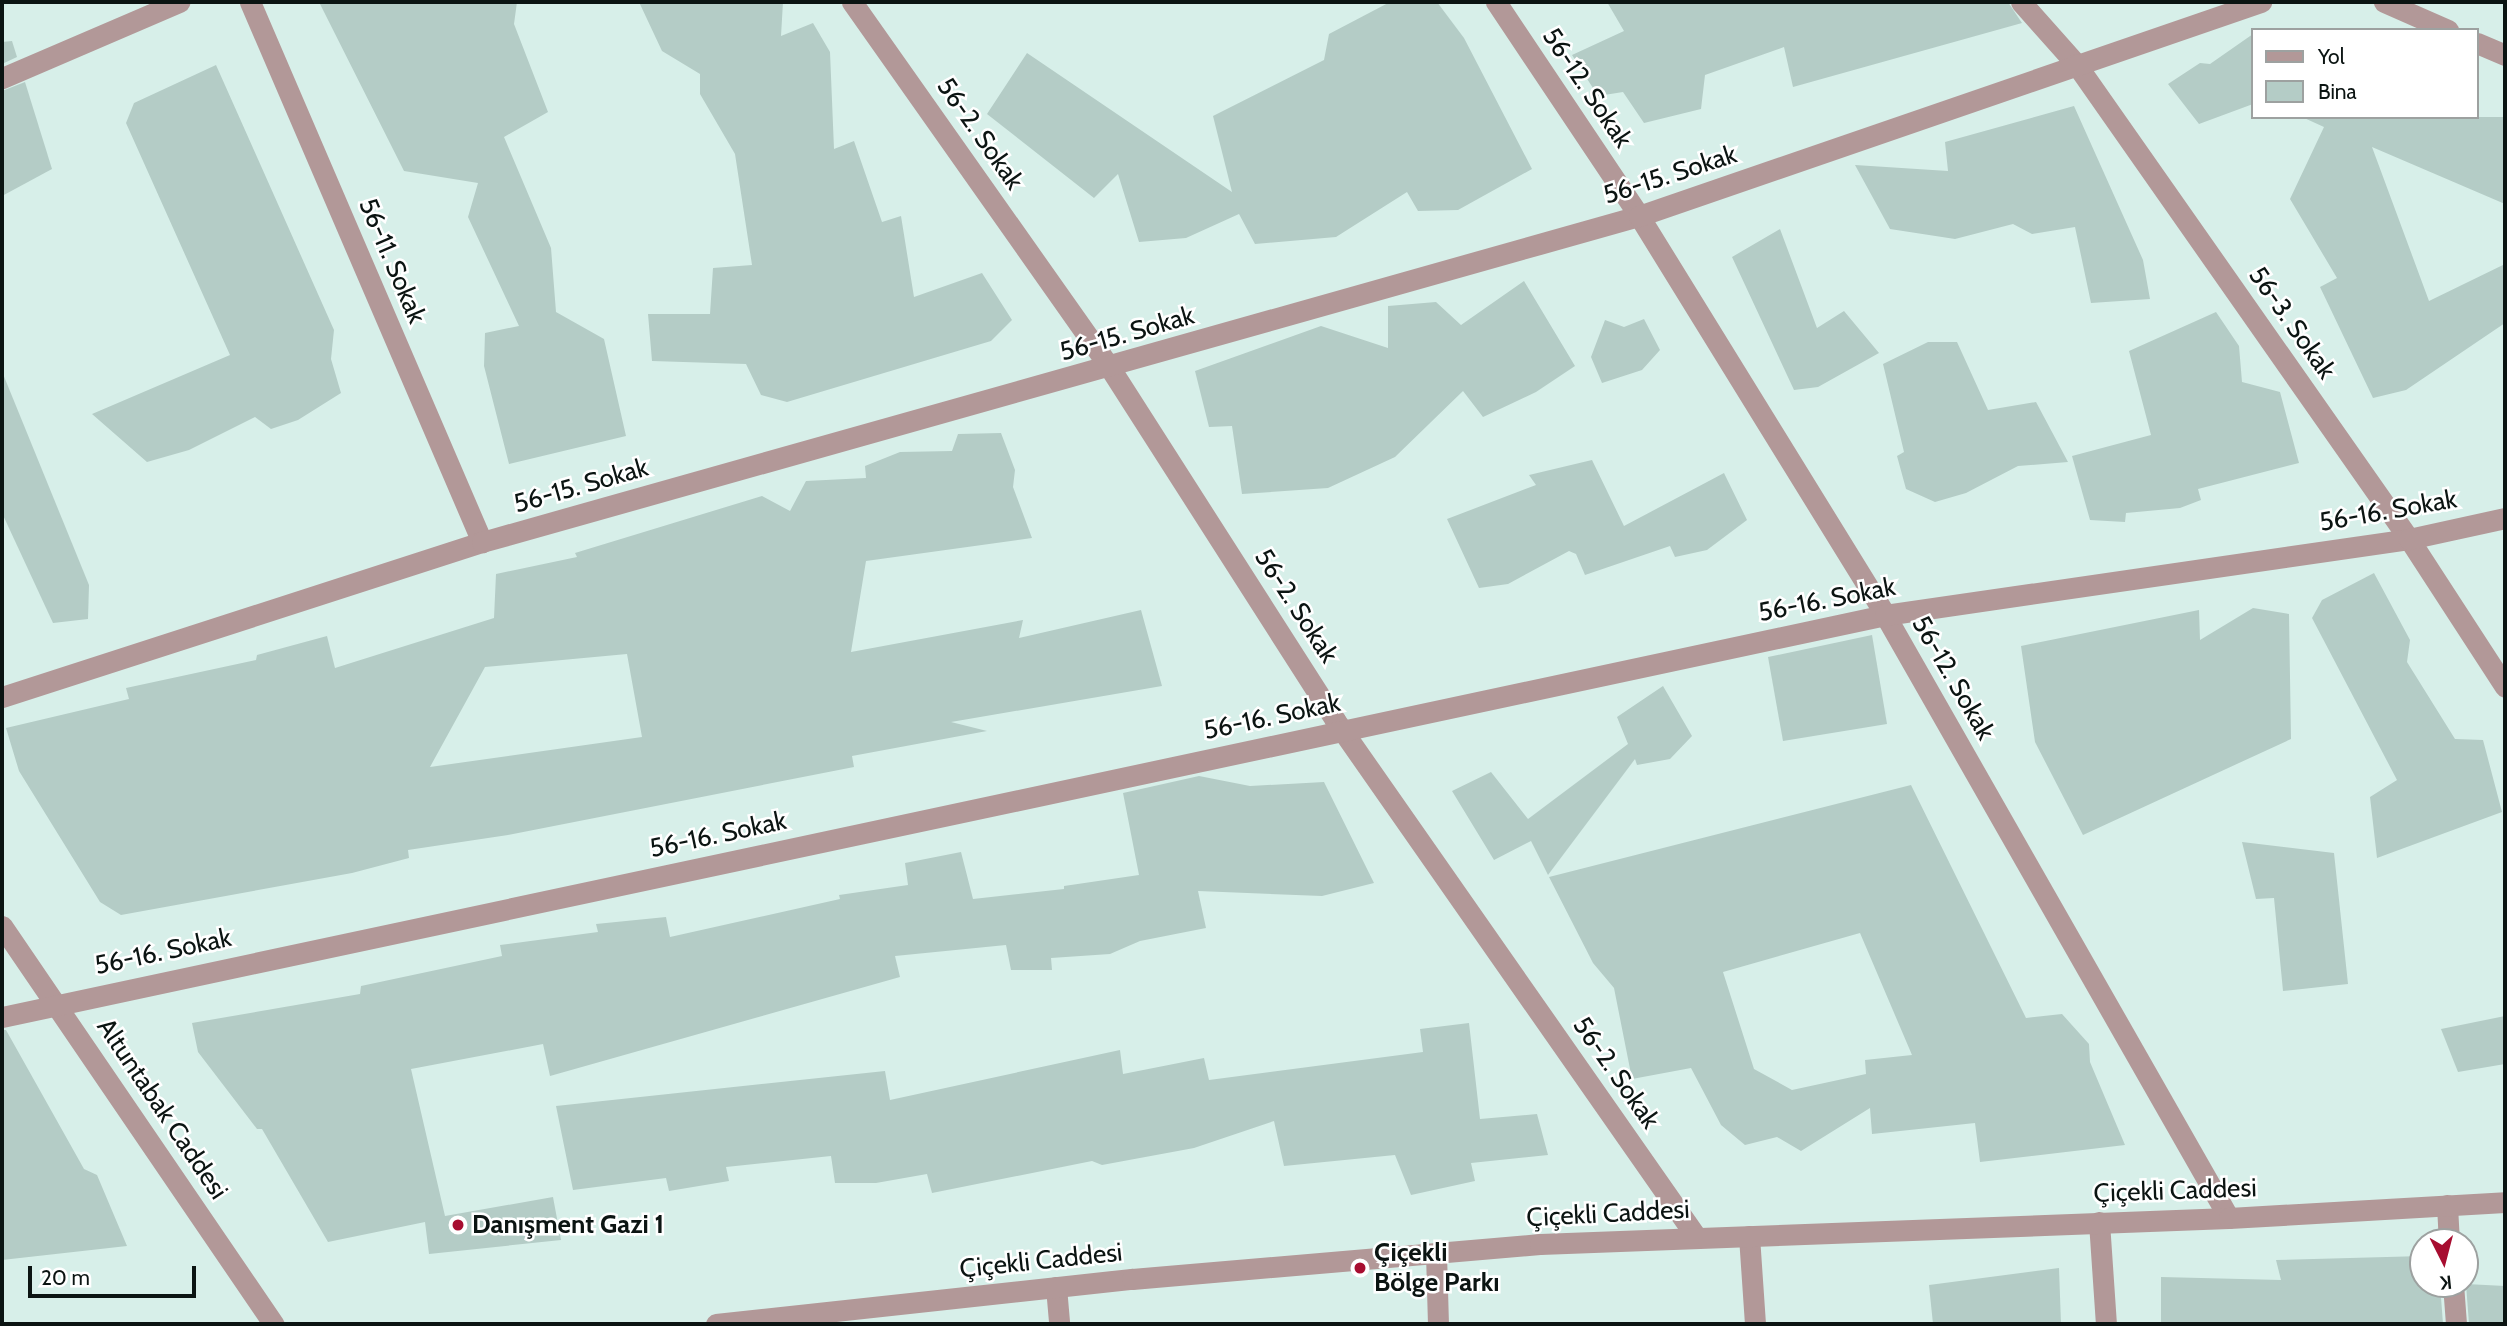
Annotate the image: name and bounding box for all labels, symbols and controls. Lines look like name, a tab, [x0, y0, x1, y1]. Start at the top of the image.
street label: 56-12. Sokak	[1535, 22, 1639, 154]
legend	[2252, 28, 2479, 119]
text: Yol	[2318, 44, 2345, 69]
street label: 56-2. Sokak	[930, 72, 1030, 196]
text: Bina	[2318, 79, 2357, 104]
street label: 56-15. Sokak	[1599, 139, 1741, 211]
street label: 56-11. Sokak	[352, 194, 432, 328]
street label: 56-3. Sokak	[2242, 261, 2342, 385]
street label: 56-15. Sokak	[1056, 300, 1198, 368]
street label: 56-15. Sokak	[510, 452, 652, 520]
street label: 56-16. Sokak	[2317, 484, 2459, 538]
street label: 56-2. Sokak	[1248, 543, 1344, 669]
street label: 56-16. Sokak	[1756, 571, 1898, 629]
street label: 56-12. Sokak	[1905, 610, 2001, 746]
street label: 56-16. Sokak	[1201, 687, 1343, 747]
street label: 56-16. Sokak	[647, 805, 789, 865]
street label: 56-16. Sokak	[92, 922, 234, 982]
street label: 56-2. Sokak	[1566, 1011, 1666, 1135]
street label: Altuntabak Caddesi	[90, 1013, 234, 1205]
street label: Çiçekli Caddesi	[2093, 1173, 2257, 1209]
street label: Çiçekli Caddesi	[1526, 1194, 1690, 1234]
place label: Danışment Gazi 1	[472, 1209, 664, 1241]
marker: Danışment Gazi 1	[450, 1217, 466, 1233]
north arrow	[2409, 1228, 2479, 1298]
street label: Çiçekli Caddesi	[958, 1237, 1124, 1285]
place label: Çiçekli Bölge Parkı	[1374, 1237, 1500, 1298]
scale bar	[32, 1252, 200, 1296]
marker: Çiçekli Bölge Parkı	[1352, 1260, 1368, 1276]
text: 20 m	[41, 1265, 90, 1290]
text: K	[2439, 1270, 2453, 1294]

